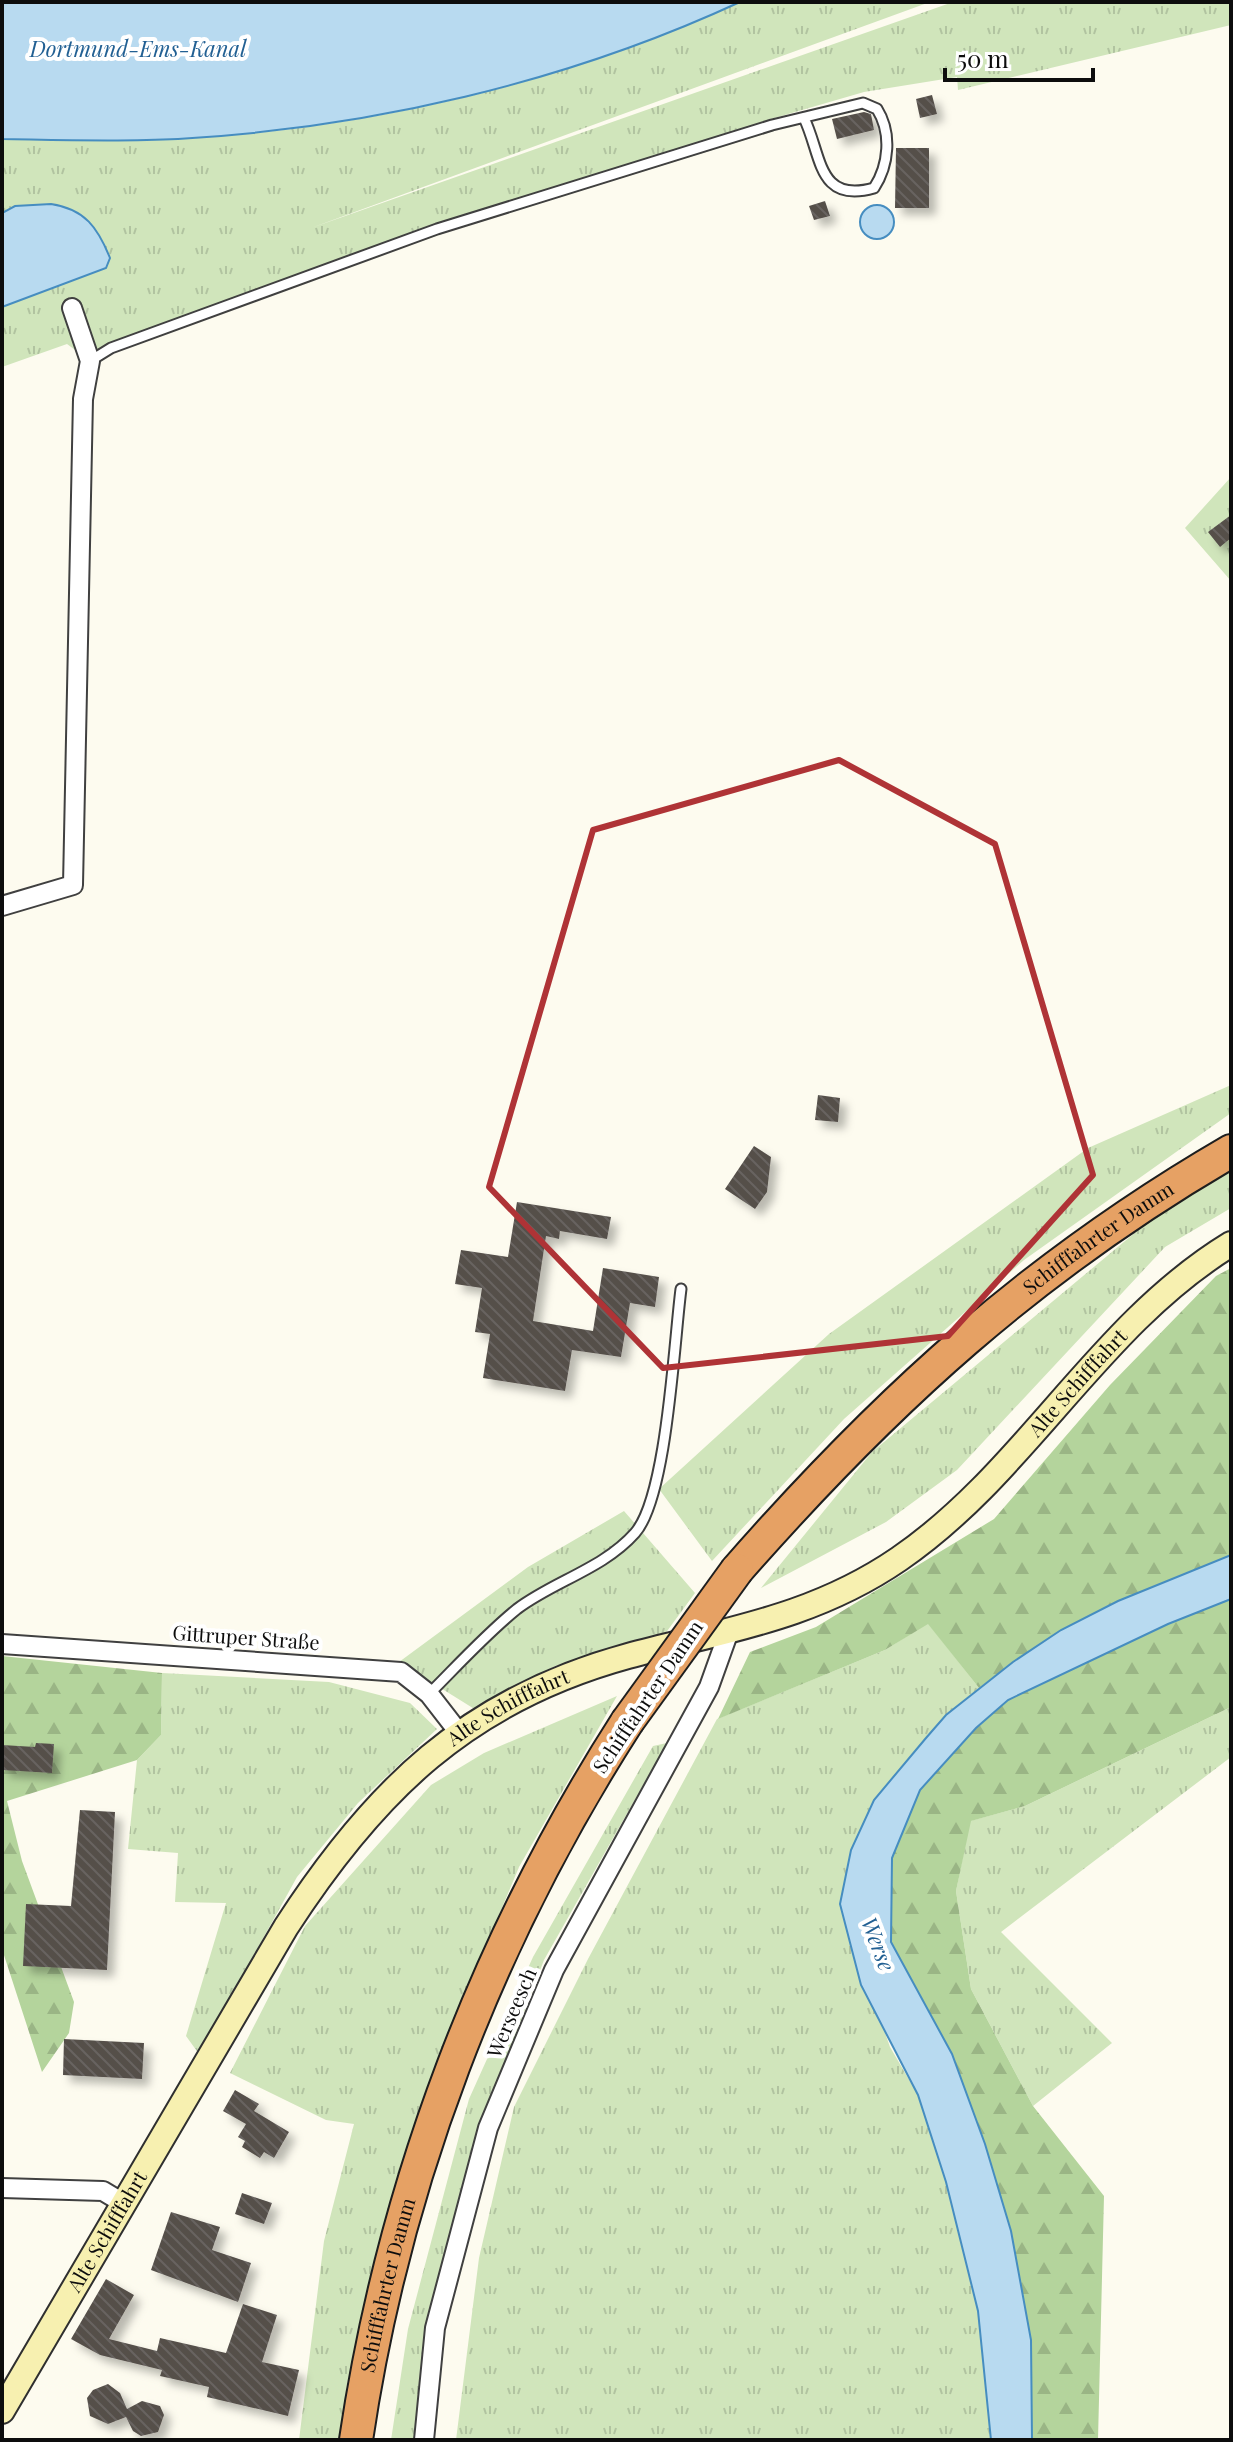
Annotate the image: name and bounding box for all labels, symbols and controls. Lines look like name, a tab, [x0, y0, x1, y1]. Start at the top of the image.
scale bar	[945, 32, 1093, 82]
water label: Dortmund-Ems-Kanal	[29, 33, 247, 63]
text: 50 m	[957, 42, 1009, 74]
street label: Schifffahrter Damm	[1016, 1174, 1178, 1300]
street label: Alte Schifffahrt	[1021, 1321, 1133, 1443]
street label: Schifffahrter Damm	[586, 1614, 708, 1778]
street label: Gittruper Straße	[172, 1618, 321, 1655]
street label: Alte Schifffahrt	[440, 1661, 574, 1752]
water label: Werse	[855, 1912, 903, 1975]
street label: Werseesch	[479, 1963, 542, 2062]
street label: Alte Schifffahrt	[59, 2165, 153, 2297]
street label: Schifffahrter Damm	[353, 2194, 421, 2375]

